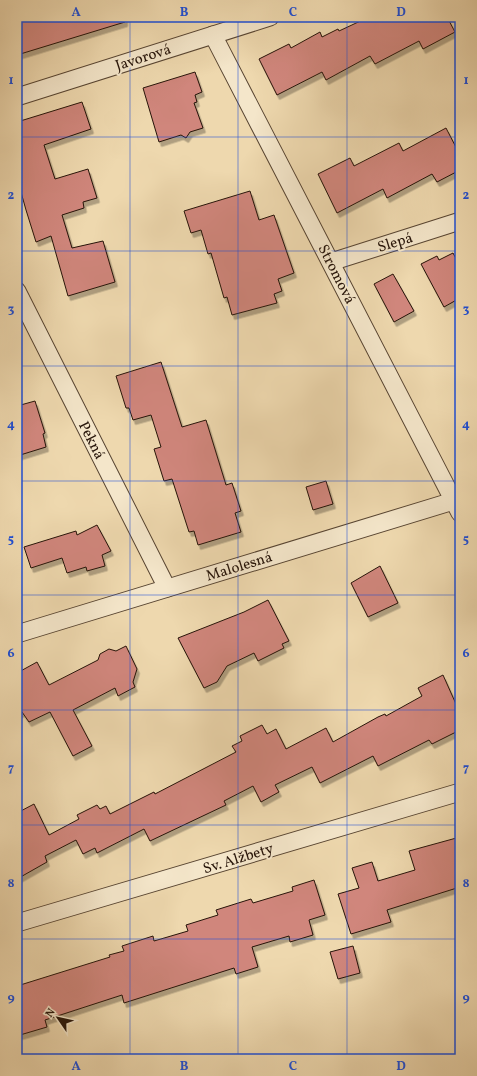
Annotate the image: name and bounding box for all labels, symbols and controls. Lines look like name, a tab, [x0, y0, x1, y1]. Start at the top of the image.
text: A	[71, 4, 81, 22]
text: B	[180, 4, 189, 22]
text: C	[289, 4, 297, 22]
text: D	[396, 4, 406, 22]
street label: Javorová	[113, 40, 174, 77]
text: 1	[8, 72, 14, 90]
text: 1	[463, 72, 469, 90]
text: 2	[8, 187, 15, 205]
text: 2	[463, 187, 470, 205]
street label: Slepá	[375, 228, 416, 259]
street label: Stromová	[312, 241, 360, 308]
text: 3	[8, 301, 15, 319]
text: 3	[463, 301, 470, 319]
text: 4	[7, 416, 15, 434]
text: 4	[462, 416, 470, 434]
street label: Pekná	[72, 418, 109, 463]
text: 5	[8, 531, 14, 549]
text: 5	[463, 531, 469, 549]
street label: Malolesná	[204, 547, 275, 587]
text: 6	[7, 645, 15, 663]
text: 6	[462, 645, 470, 663]
text: 7	[8, 760, 14, 778]
text: 7	[463, 760, 469, 778]
street label: Sv. Alžbety	[201, 839, 276, 880]
text: 8	[7, 875, 15, 893]
text: 8	[462, 875, 470, 893]
text: 9	[7, 989, 15, 1007]
text: 9	[462, 989, 470, 1007]
north arrow	[38, 998, 78, 1038]
text: N	[42, 1006, 59, 1021]
text: A	[71, 1058, 81, 1076]
text: B	[180, 1058, 189, 1076]
text: C	[289, 1058, 297, 1076]
text: D	[396, 1058, 406, 1076]

